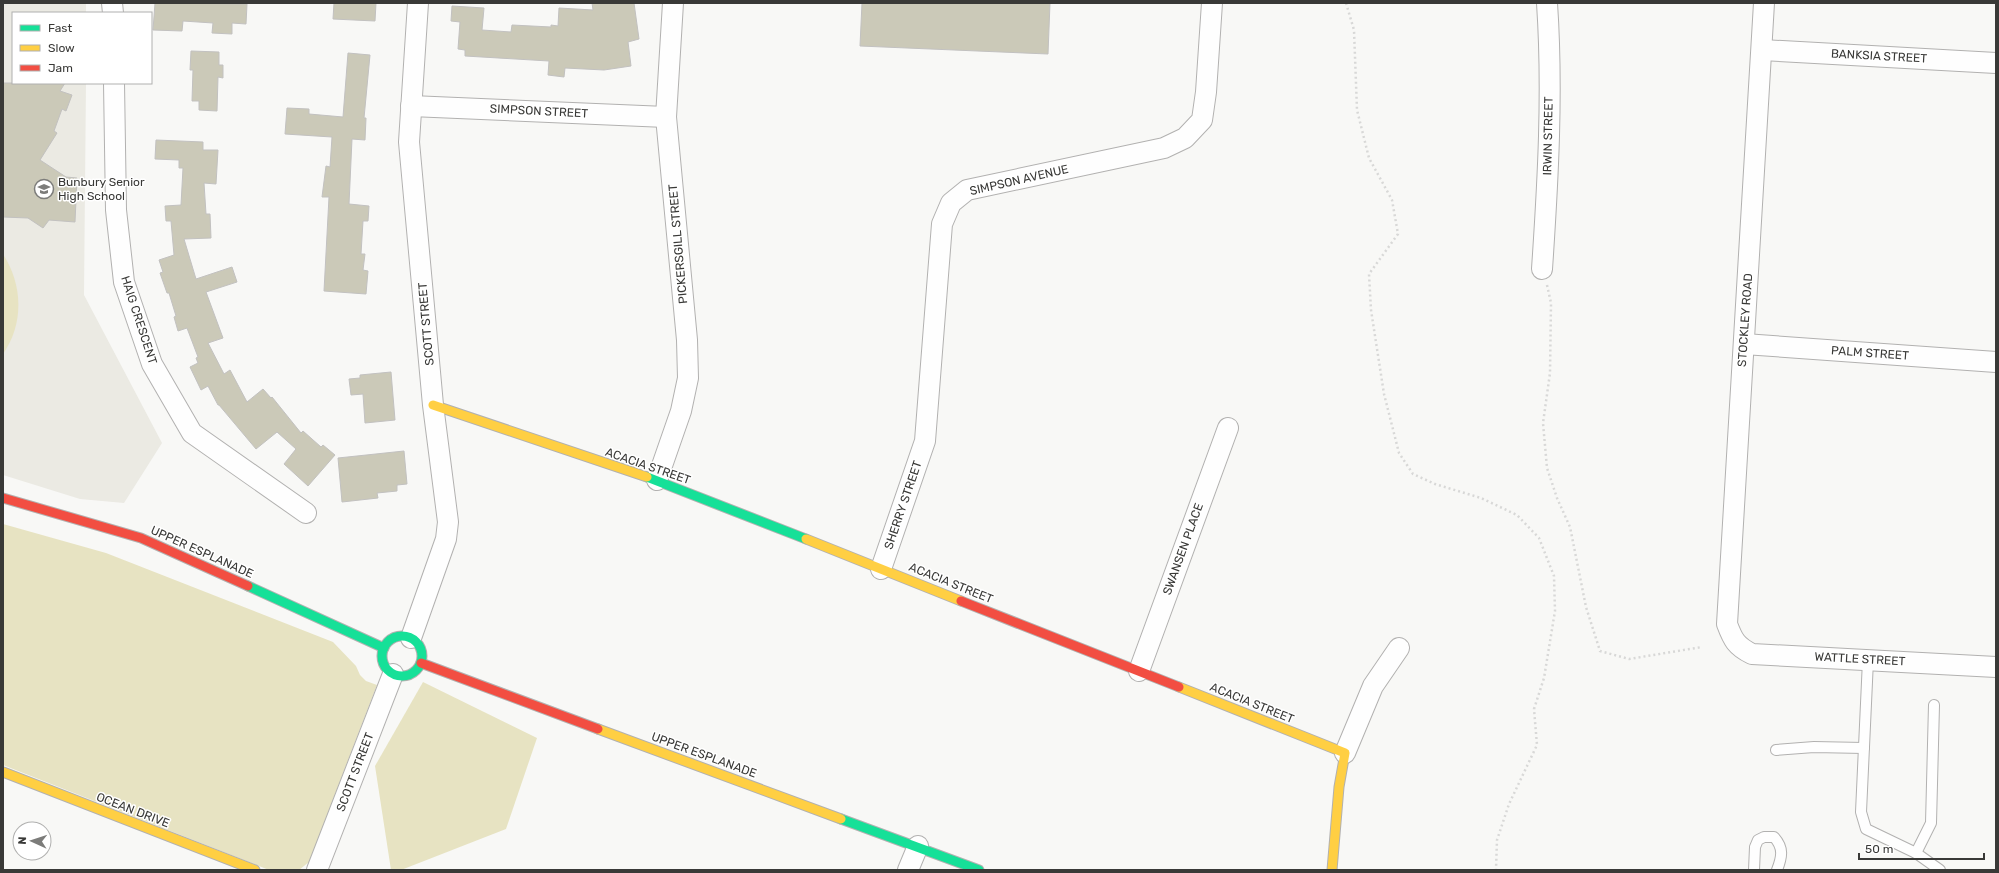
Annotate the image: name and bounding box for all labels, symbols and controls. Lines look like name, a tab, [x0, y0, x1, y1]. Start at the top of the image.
legend	[12, 12, 152, 84]
text: Fast	[48, 21, 72, 35]
text: Slow	[48, 41, 75, 55]
street label: BANKSIA STREET	[1830, 46, 1928, 66]
text: Jam	[48, 61, 73, 75]
street label: IRWIN STREET	[1540, 96, 1556, 176]
street label: SIMPSON STREET	[489, 101, 589, 121]
street label: SIMPSON AVENUE	[968, 162, 1070, 198]
place label: Bunbury Senior High School	[58, 175, 145, 203]
school or university icon: Bunbury Senior High School	[33, 178, 55, 200]
street label: PICKERSGILL STREET	[666, 184, 690, 304]
street label: STOCKLEY ROAD	[1735, 273, 1755, 367]
street label: HAIG CRESCENT	[118, 274, 160, 366]
street label: SCOTT STREET	[415, 282, 437, 366]
street label: PALM STREET	[1831, 343, 1910, 363]
street label: ACACIA STREET	[604, 445, 693, 487]
street label: SHERRY STREET	[881, 459, 925, 551]
street label: SWANSEN PLACE	[1160, 501, 1206, 597]
street label: UPPER ESPLANADE	[148, 523, 256, 581]
street label: ACACIA STREET	[907, 560, 995, 606]
street label: WATTLE STREET	[1814, 650, 1906, 668]
street label: ACACIA STREET	[1208, 680, 1296, 726]
street label: UPPER ESPLANADE	[649, 729, 759, 781]
street label: SCOTT STREET	[333, 730, 377, 814]
street label: OCEAN DRIVE	[94, 790, 172, 830]
north arrow	[12, 821, 52, 861]
scale bar	[1859, 835, 1984, 861]
text: N	[16, 836, 29, 845]
text: 50 m	[1865, 842, 1893, 856]

